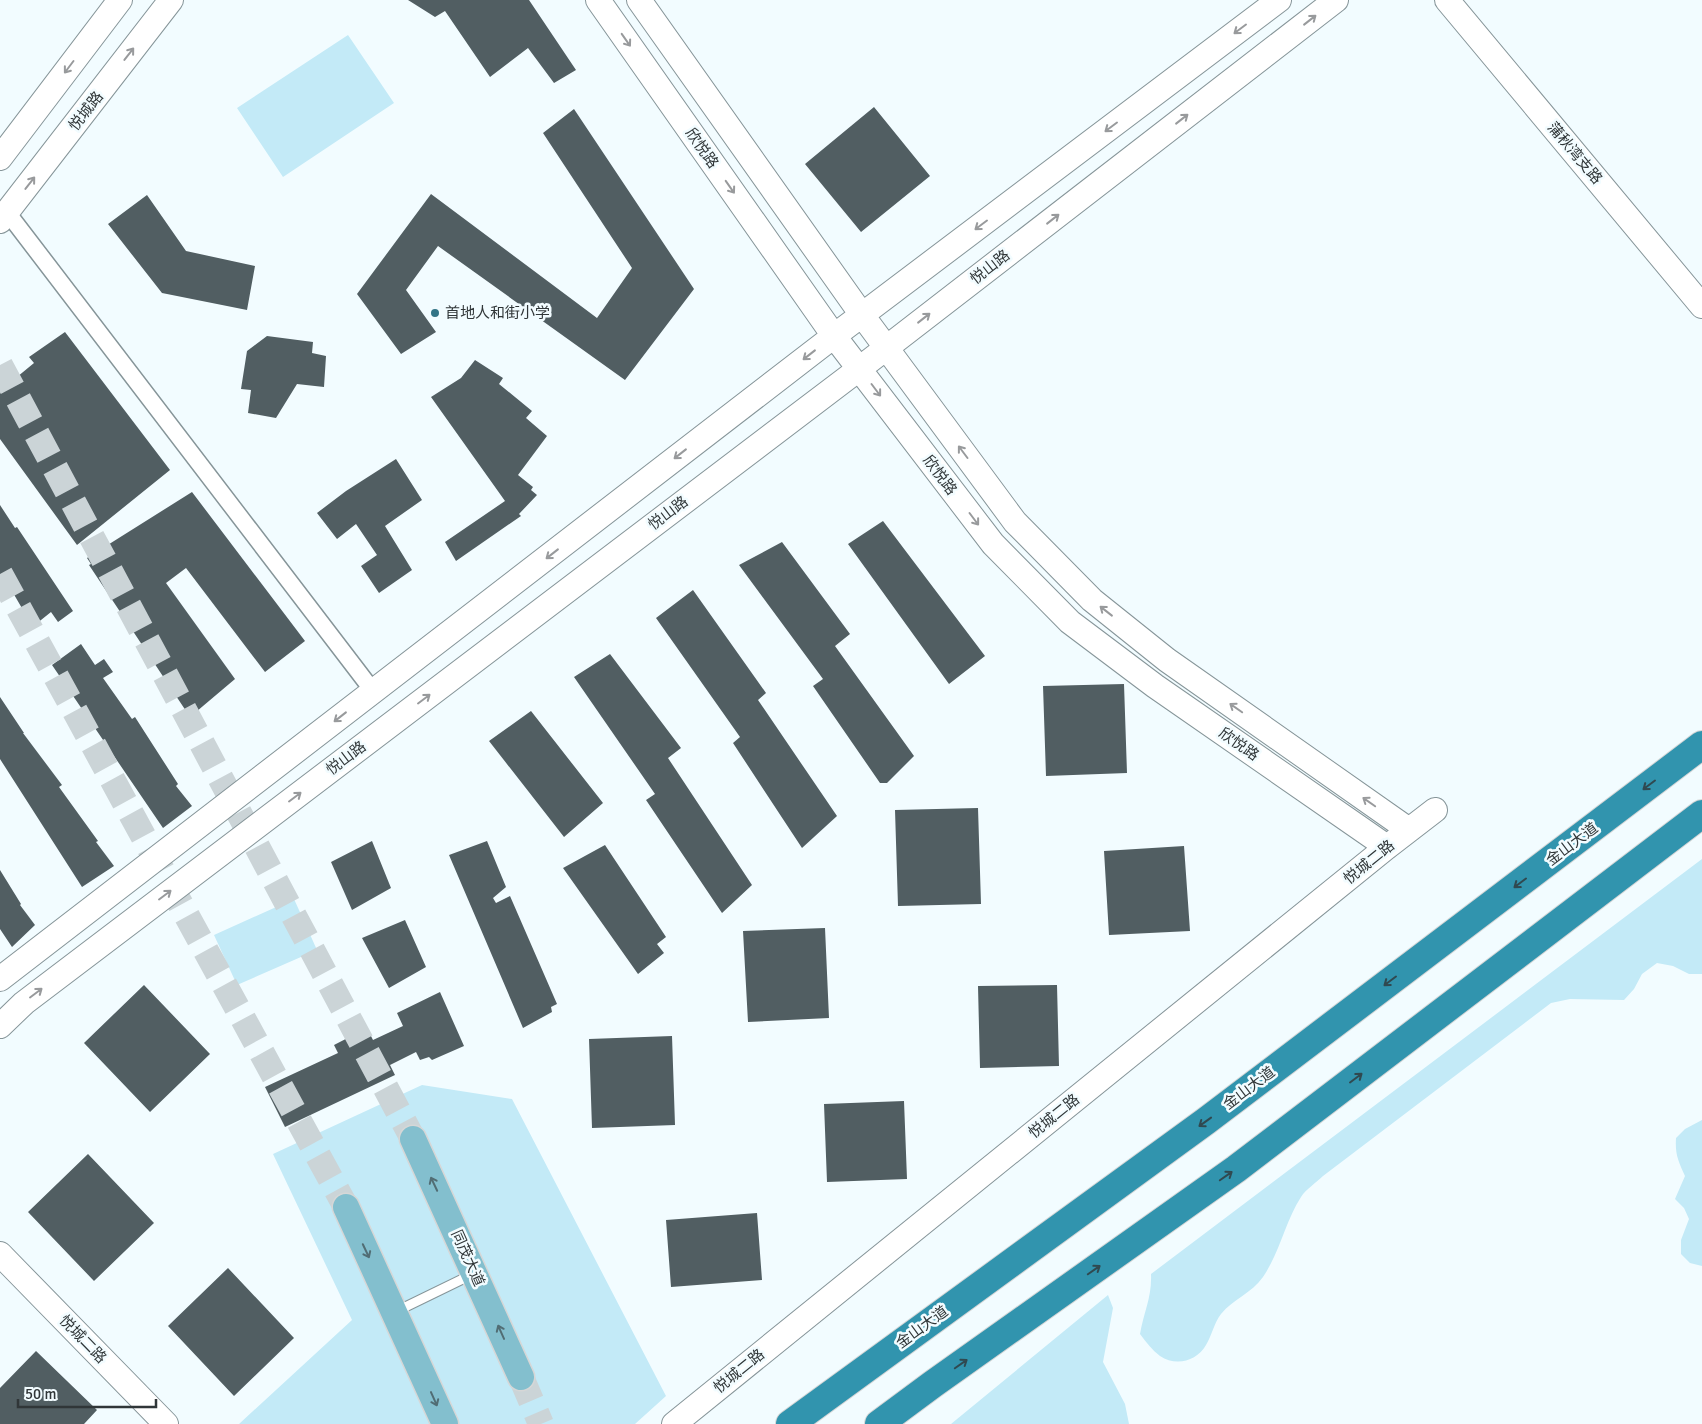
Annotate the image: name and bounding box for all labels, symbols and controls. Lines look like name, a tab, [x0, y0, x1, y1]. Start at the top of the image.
one-way arrow	[1304, 15, 1317, 26]
one-way arrow	[1234, 24, 1247, 35]
one-way arrow	[621, 33, 631, 47]
one-way arrow	[124, 48, 135, 61]
one-way arrow	[64, 60, 75, 73]
street label: 悦城路	[65, 88, 107, 134]
one-way arrow	[1175, 114, 1188, 125]
street label: 蒲秋湾支路	[1544, 118, 1606, 188]
one-way arrow	[1105, 122, 1118, 133]
street label: 欣悦路	[682, 124, 722, 172]
one-way arrow	[24, 176, 35, 189]
one-way arrow	[725, 180, 735, 194]
one-way arrow	[1046, 213, 1059, 224]
one-way arrow	[974, 220, 988, 230]
street label: 悦山路	[967, 246, 1013, 288]
place label: 首地人和街小学	[445, 304, 550, 322]
marker: 首地人和街小学	[429, 307, 441, 319]
one-way arrow	[917, 312, 930, 323]
one-way arrow	[802, 350, 816, 360]
one-way arrow	[870, 383, 881, 396]
one-way arrow	[958, 445, 968, 459]
one-way arrow	[674, 449, 687, 460]
street label: 欣悦路	[919, 452, 961, 498]
street label: 悦山路	[645, 492, 691, 534]
one-way arrow	[969, 512, 980, 525]
one-way arrow	[546, 548, 559, 559]
one-way arrow	[1099, 606, 1112, 617]
one-way arrow	[417, 693, 430, 704]
one-way arrow	[1229, 703, 1243, 713]
one-way arrow	[334, 711, 347, 722]
street label: 欣悦路	[1215, 724, 1263, 764]
street label: 悦山路	[323, 737, 369, 779]
one-way arrow	[1643, 779, 1656, 790]
one-way arrow	[288, 792, 302, 802]
one-way arrow	[1362, 797, 1376, 807]
street label: 金山大道	[1543, 819, 1601, 869]
street label: 悦城二路	[1340, 836, 1398, 888]
one-way arrow	[1513, 878, 1527, 888]
one-way arrow	[158, 890, 172, 900]
one-way arrow	[1383, 976, 1397, 986]
one-way arrow	[29, 988, 42, 999]
street label: 金山大道	[1220, 1063, 1278, 1113]
one-way arrow	[1349, 1072, 1362, 1083]
street label: 悦城二路	[1025, 1090, 1083, 1142]
one-way arrow	[1199, 1116, 1212, 1127]
one-way arrow	[1219, 1171, 1233, 1181]
one-way arrow	[429, 1177, 438, 1192]
street label: 同茂大道	[448, 1227, 488, 1289]
one-way arrow	[362, 1243, 372, 1258]
one-way arrow	[1086, 1265, 1100, 1275]
street label: 金山大道	[892, 1302, 952, 1352]
street label: 悦城二路	[56, 1311, 110, 1367]
one-way arrow	[495, 1325, 505, 1340]
street label: 悦城二路	[710, 1345, 768, 1397]
one-way arrow	[954, 1359, 968, 1369]
scale bar	[18, 1376, 155, 1408]
text: 50 m	[25, 1385, 56, 1403]
one-way arrow	[430, 1391, 439, 1406]

